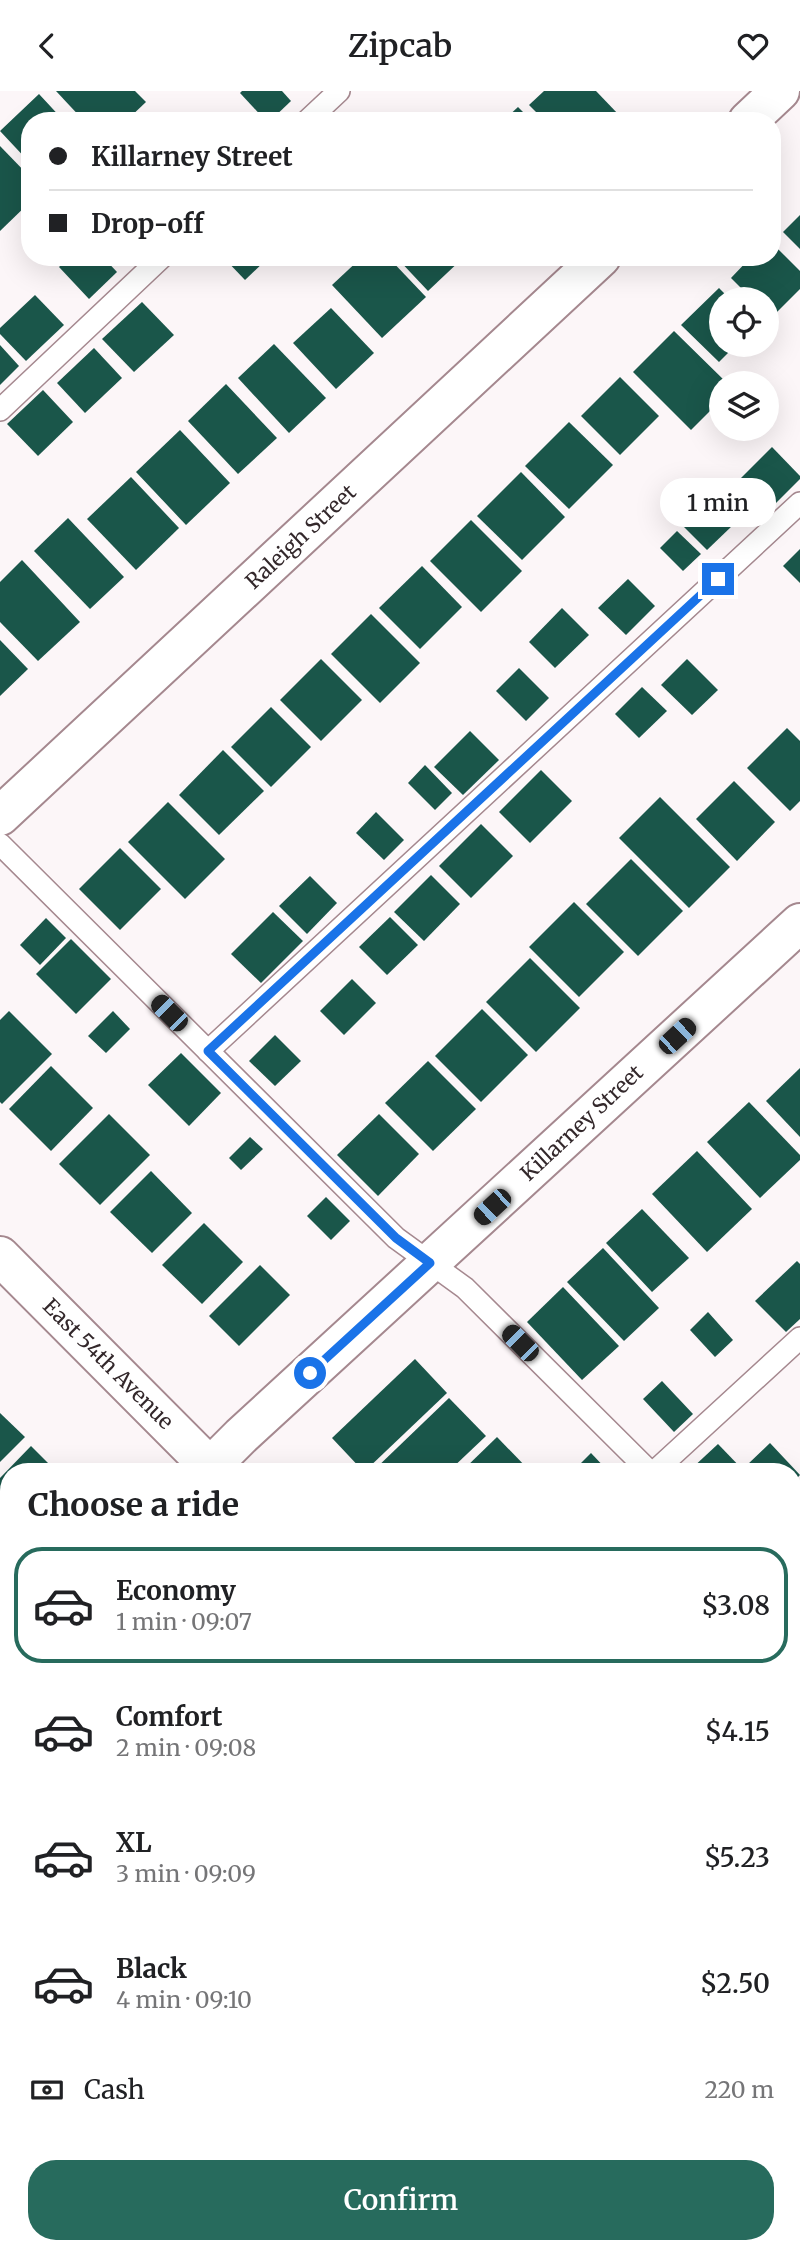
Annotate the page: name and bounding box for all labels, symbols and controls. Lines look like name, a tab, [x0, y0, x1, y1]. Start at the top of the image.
text: Zipcab	[348, 26, 452, 66]
icon: back	[28, 27, 66, 65]
icon: heart	[734, 27, 772, 65]
text: Killarney Street	[91, 140, 293, 173]
text: Drop-off	[91, 207, 204, 240]
map controls	[709, 287, 779, 441]
button: locate	[709, 287, 779, 357]
button: layers	[709, 371, 779, 441]
callout: 1 min	[660, 477, 776, 526]
street label: Raleigh Street	[240, 479, 362, 595]
text: 1 min	[687, 488, 749, 517]
route end	[702, 563, 734, 595]
car	[147, 991, 192, 1035]
car	[655, 1014, 700, 1058]
street label: Killarney Street	[515, 1059, 649, 1186]
car	[470, 1185, 515, 1229]
street label: East 54th Avenue	[37, 1293, 179, 1435]
car	[498, 1321, 543, 1365]
route start	[294, 1357, 326, 1389]
text: Choose a ride	[28, 1485, 239, 1525]
icon: car	[32, 1574, 95, 1637]
text: Economy	[116, 1574, 236, 1607]
text: $3.08	[701, 1589, 770, 1622]
text: 1 min · 09:07	[116, 1607, 252, 1636]
icon: car	[32, 1700, 95, 1763]
text: Comfort	[116, 1700, 222, 1733]
text: $4.15	[705, 1715, 770, 1748]
text: 2 min · 09:08	[116, 1733, 256, 1762]
icon: car	[32, 1826, 95, 1889]
text: XL	[116, 1826, 152, 1859]
text: $5.23	[704, 1841, 770, 1874]
text: 3 min · 09:09	[116, 1859, 256, 1888]
icon: car	[32, 1952, 95, 2015]
text: Black	[116, 1952, 187, 1985]
text: $2.50	[700, 1967, 770, 2000]
text: 4 min · 09:10	[116, 1985, 252, 2014]
icon: cash	[28, 2071, 66, 2109]
text: Cash	[84, 2073, 145, 2106]
text: 220 m	[704, 2075, 774, 2104]
button: Confirm	[28, 2160, 774, 2240]

